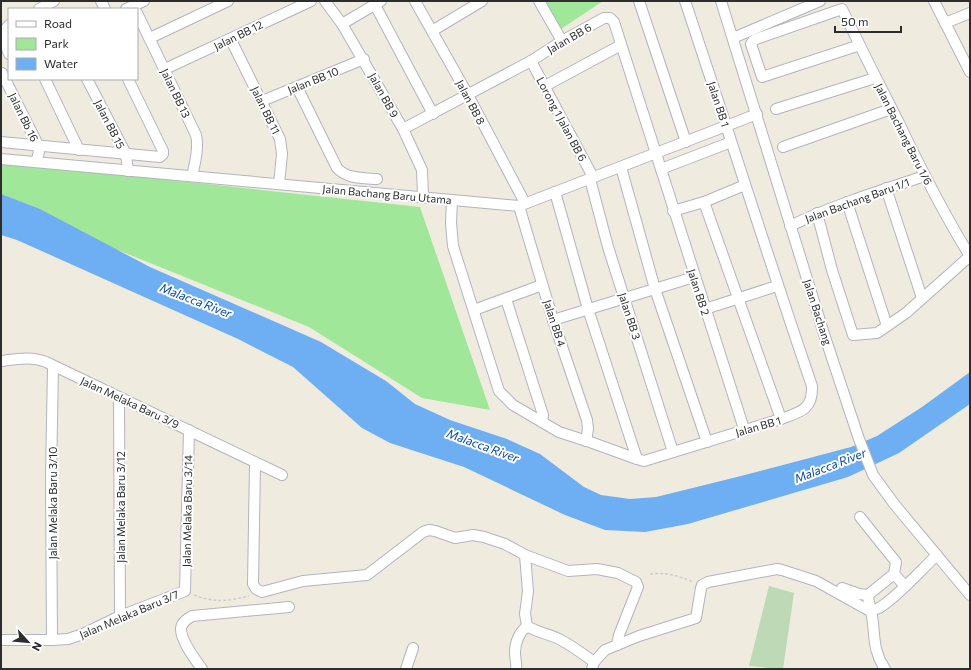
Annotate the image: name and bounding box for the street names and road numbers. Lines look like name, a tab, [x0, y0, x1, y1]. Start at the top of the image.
street label: Jalan BB 12	[211, 18, 265, 53]
street label: Jalan BB 6	[545, 20, 594, 57]
street label: Jalan BB 10	[285, 64, 341, 97]
street label: Jalan BB 13	[158, 66, 194, 120]
street label: Jalan BB 9	[366, 70, 402, 120]
street label: Lorong 1 Jalan BB 6	[533, 75, 590, 164]
street label: Jalan BB 8	[453, 77, 488, 127]
street label: Jalan BB 1	[705, 80, 732, 129]
street label: Jalan Bachang Baru 1/6	[872, 81, 935, 188]
street label: Jalan BB 11	[248, 84, 283, 136]
street label: Jalan Bb 16	[6, 90, 42, 144]
street label: Jalan BB 15	[91, 97, 128, 151]
street label: Jalan Bachang Baru 1/1	[803, 175, 911, 226]
street label: Jalan Bachang Baru Utama	[322, 182, 452, 207]
street label: Jalan BB 2	[684, 267, 713, 317]
street label: Jalan Bachang	[800, 277, 835, 347]
street label: Jalan BB 3	[615, 291, 644, 341]
street label: Jalan BB 4	[540, 298, 569, 349]
street label: Jalan Melaka Baru 3/9	[78, 373, 182, 432]
street label: Jalan BB 1	[734, 413, 783, 440]
street label: Jalan Melaka Baru 3/10	[46, 447, 60, 559]
street label: Jalan Melaka Baru 3/12	[114, 451, 128, 563]
street label: Jalan Melaka Baru 3/14	[180, 454, 195, 567]
street label: Jalan Melaka Baru 3/7	[77, 587, 181, 642]

